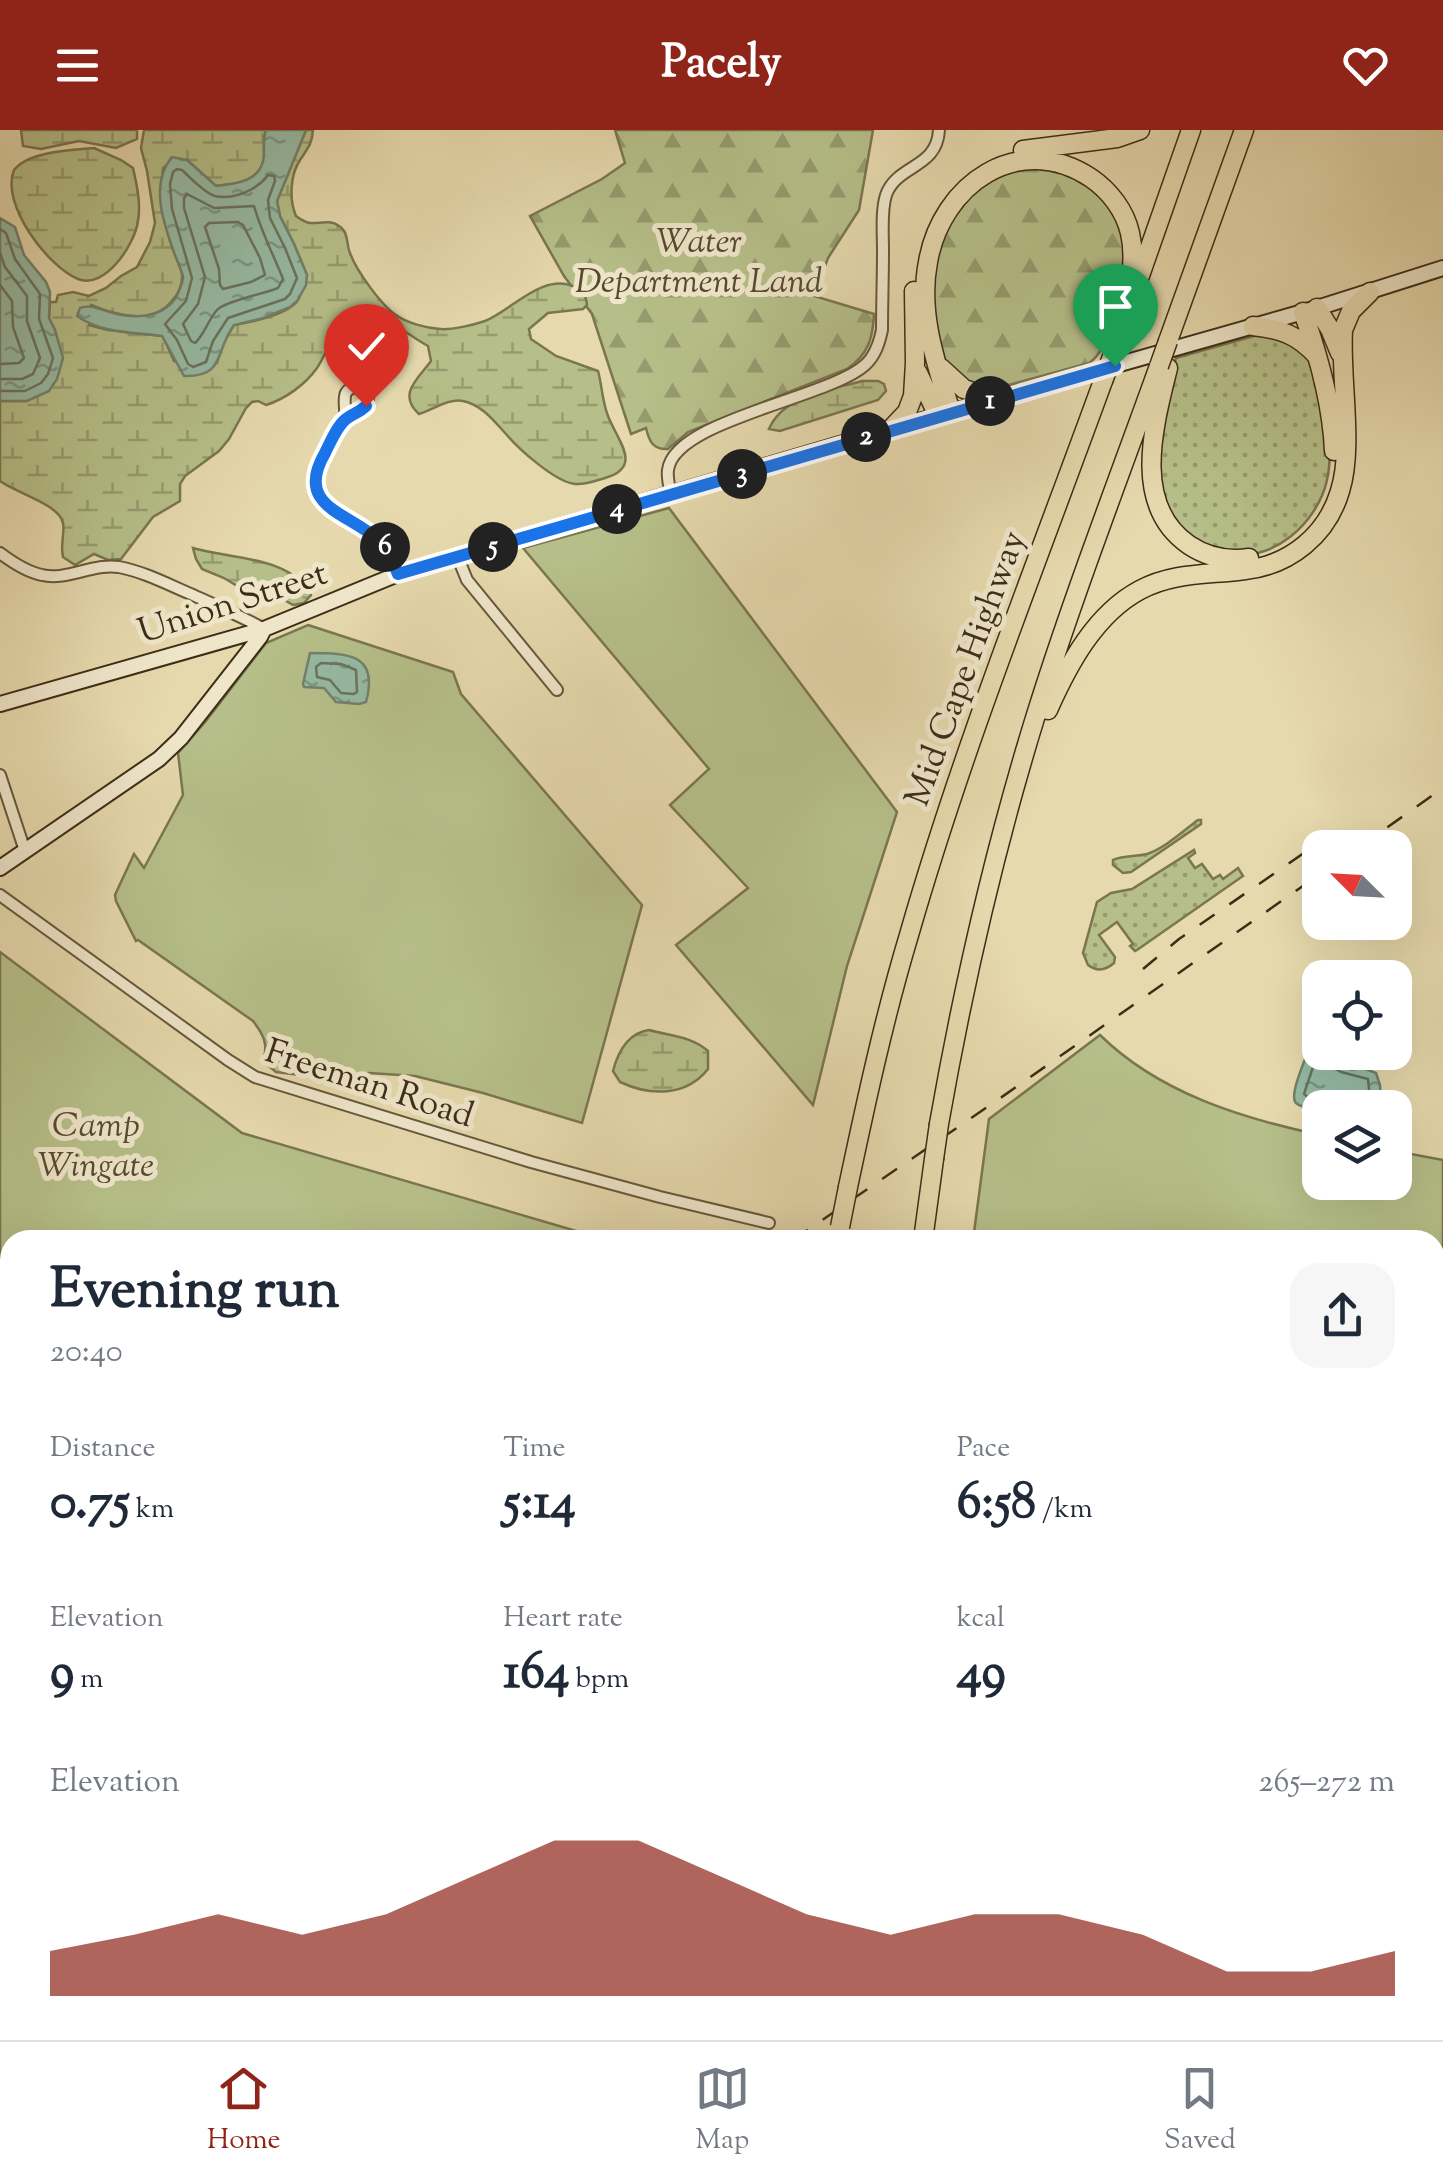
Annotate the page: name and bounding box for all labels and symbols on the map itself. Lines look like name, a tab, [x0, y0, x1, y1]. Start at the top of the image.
park label: Water Department Land	[575, 218, 823, 309]
pin	[1073, 264, 1158, 367]
pin	[324, 304, 409, 407]
pin: 1	[965, 376, 1015, 426]
pin: 2	[841, 412, 891, 462]
pin: 3	[717, 449, 767, 499]
pin: 4	[592, 484, 642, 534]
pin: 6	[360, 522, 410, 572]
pin: 5	[468, 522, 518, 572]
street label: Mid Cape Highway	[894, 524, 1041, 814]
street label: Union Street	[132, 550, 334, 659]
north arrow	[1302, 830, 1412, 940]
street label: Freeman Road	[258, 1028, 480, 1143]
park label: Camp Wingate	[38, 1102, 154, 1193]

